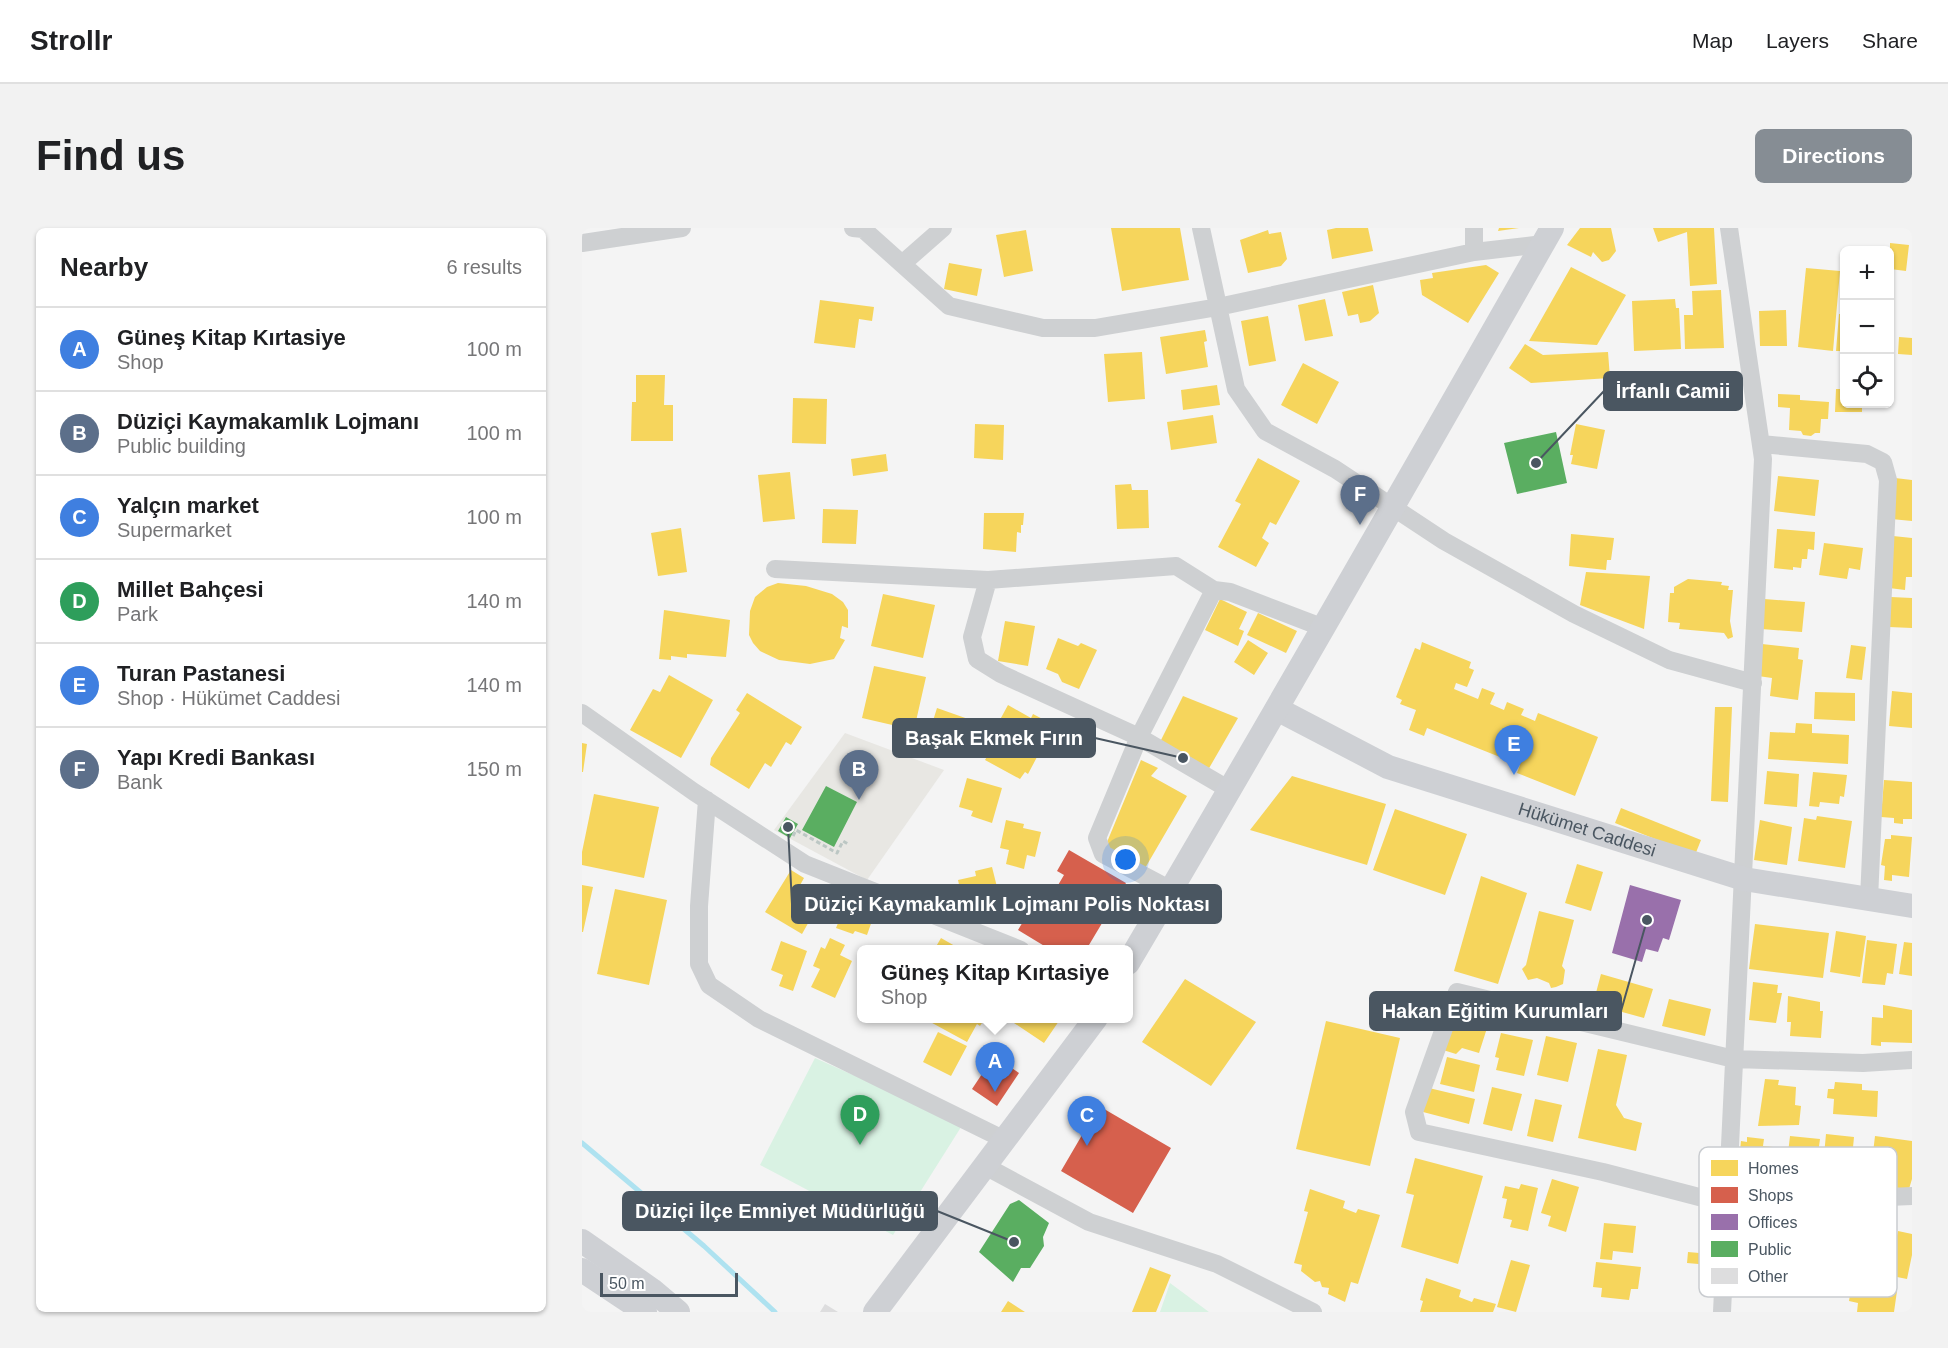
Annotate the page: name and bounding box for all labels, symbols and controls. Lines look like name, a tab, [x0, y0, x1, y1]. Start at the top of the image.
text: Strollr	[30, 25, 112, 56]
text: Map	[1692, 29, 1733, 52]
text: Layers	[1766, 29, 1829, 52]
text: Share	[1862, 29, 1918, 52]
button: Directions	[1755, 129, 1912, 183]
text: Find us	[36, 132, 185, 179]
map controls	[1840, 246, 1894, 408]
button: +	[1840, 246, 1894, 300]
text: Nearby	[60, 252, 148, 282]
text: 6 results	[446, 256, 522, 278]
button: −	[1840, 300, 1894, 354]
text: Güneş Kitap Kırtasiye	[117, 325, 346, 350]
text: A	[72, 338, 87, 360]
text: 100 m	[466, 338, 522, 360]
text: Shop	[117, 351, 164, 373]
button: locate	[1840, 354, 1894, 408]
callout: İrfanlı Camii	[1604, 372, 1742, 410]
text: İrfanlı Camii	[1616, 380, 1730, 402]
text: Düziçi Kaymakamlık Lojmanı	[117, 409, 419, 434]
text: B	[72, 422, 87, 444]
text: 100 m	[466, 422, 522, 444]
text: Public building	[117, 435, 246, 457]
pin: F	[1340, 476, 1380, 525]
text: Yalçın market	[117, 493, 259, 518]
text: C	[72, 506, 87, 528]
text: 100 m	[466, 506, 522, 528]
text: Supermarket	[117, 519, 232, 541]
text: Millet Bahçesi	[117, 577, 264, 602]
text: D	[72, 590, 87, 612]
text: 140 m	[466, 590, 522, 612]
text: Park	[117, 603, 158, 625]
text: Turan Pastanesi	[117, 661, 285, 686]
text: E	[73, 674, 86, 696]
text: 140 m	[466, 674, 522, 696]
text: Shop · Hükümet Caddesi	[117, 687, 340, 709]
callout: Başak Ekmek Fırın	[893, 719, 1095, 757]
pin: E	[1494, 726, 1534, 775]
text: Başak Ekmek Fırın	[905, 727, 1083, 749]
text: Yapı Kredi Bankası	[117, 745, 315, 770]
pin: B	[840, 750, 878, 800]
text: F	[73, 758, 86, 780]
text: 150 m	[466, 758, 522, 780]
text: Bank	[117, 771, 163, 793]
street label: Hükümet Caddesi	[1516, 799, 1658, 861]
your location	[1111, 845, 1140, 874]
callout: Düziçi Kaymakamlık Lojmanı Polis Noktası	[792, 885, 1221, 923]
text: Düziçi Kaymakamlık Lojmanı Polis Noktası	[804, 893, 1210, 915]
popup	[857, 945, 1133, 1023]
text: Güneş Kitap Kırtasiye	[881, 960, 1109, 985]
text: Shop	[881, 986, 927, 1008]
callout: Hakan Eğitim Kurumları	[1370, 992, 1621, 1030]
text: Hakan Eğitim Kurumları	[1382, 1000, 1608, 1022]
pin: A	[976, 1042, 1014, 1092]
pin: D	[840, 1096, 880, 1145]
pin: C	[1068, 1096, 1106, 1146]
legend	[1699, 1147, 1897, 1297]
text: Homes	[1748, 1160, 1799, 1177]
text: Shops	[1748, 1187, 1793, 1204]
callout: Düziçi İlçe Emniyet Müdürlüğü	[623, 1192, 937, 1230]
text: Düziçi İlçe Emniyet Müdürlüğü	[635, 1200, 925, 1222]
text: Offices	[1748, 1214, 1798, 1231]
text: Public	[1748, 1241, 1792, 1258]
text: Other	[1748, 1268, 1789, 1285]
scale bar	[600, 1270, 738, 1298]
text: 50 m	[609, 1275, 645, 1292]

